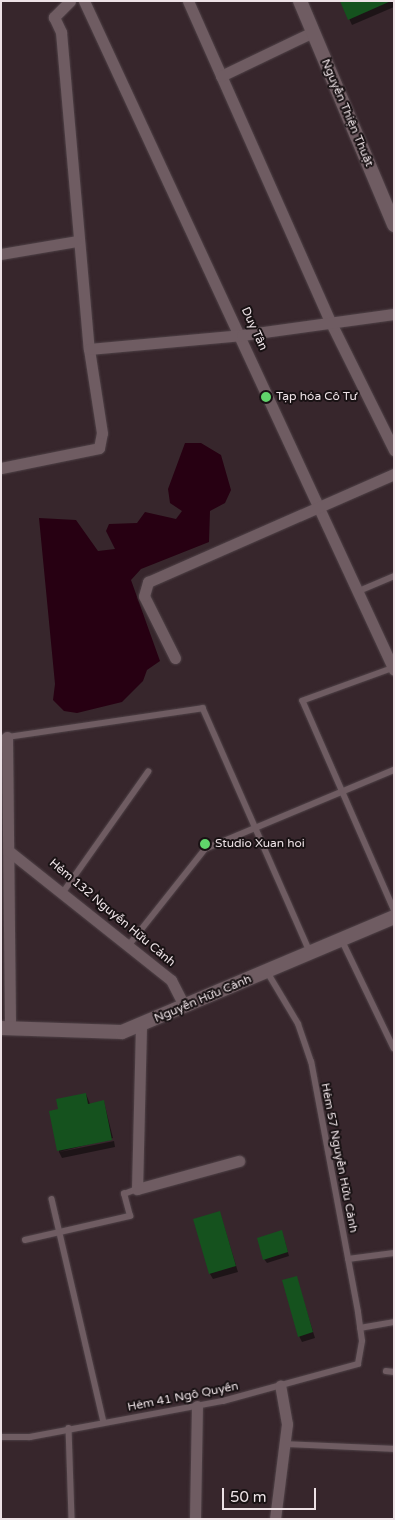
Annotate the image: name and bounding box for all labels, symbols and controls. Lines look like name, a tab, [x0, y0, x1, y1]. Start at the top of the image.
street label: Nguyễn Thiện Thuật	[318, 57, 376, 169]
street label: Duy Tân	[238, 305, 270, 353]
place label: Tạp hóa Cô Tư	[276, 390, 357, 404]
marker: Tạp hóa Cô Tư	[260, 391, 272, 403]
place label: Studio Xuan hoi	[215, 837, 305, 851]
marker: Studio Xuan hoi	[199, 838, 211, 850]
street label: Hẻm 132 Nguyễn Hữu Cảnh	[46, 856, 178, 970]
street label: Nguyễn Hữu Cảnh	[152, 972, 254, 1026]
street label: Hẻm 57 Nguyễn Hữu Cảnh	[317, 1082, 361, 1234]
street label: Hẻm 41 Ngô Quyền	[126, 1379, 240, 1415]
scale bar	[225, 1478, 319, 1510]
text: 50 m	[230, 1488, 267, 1506]

